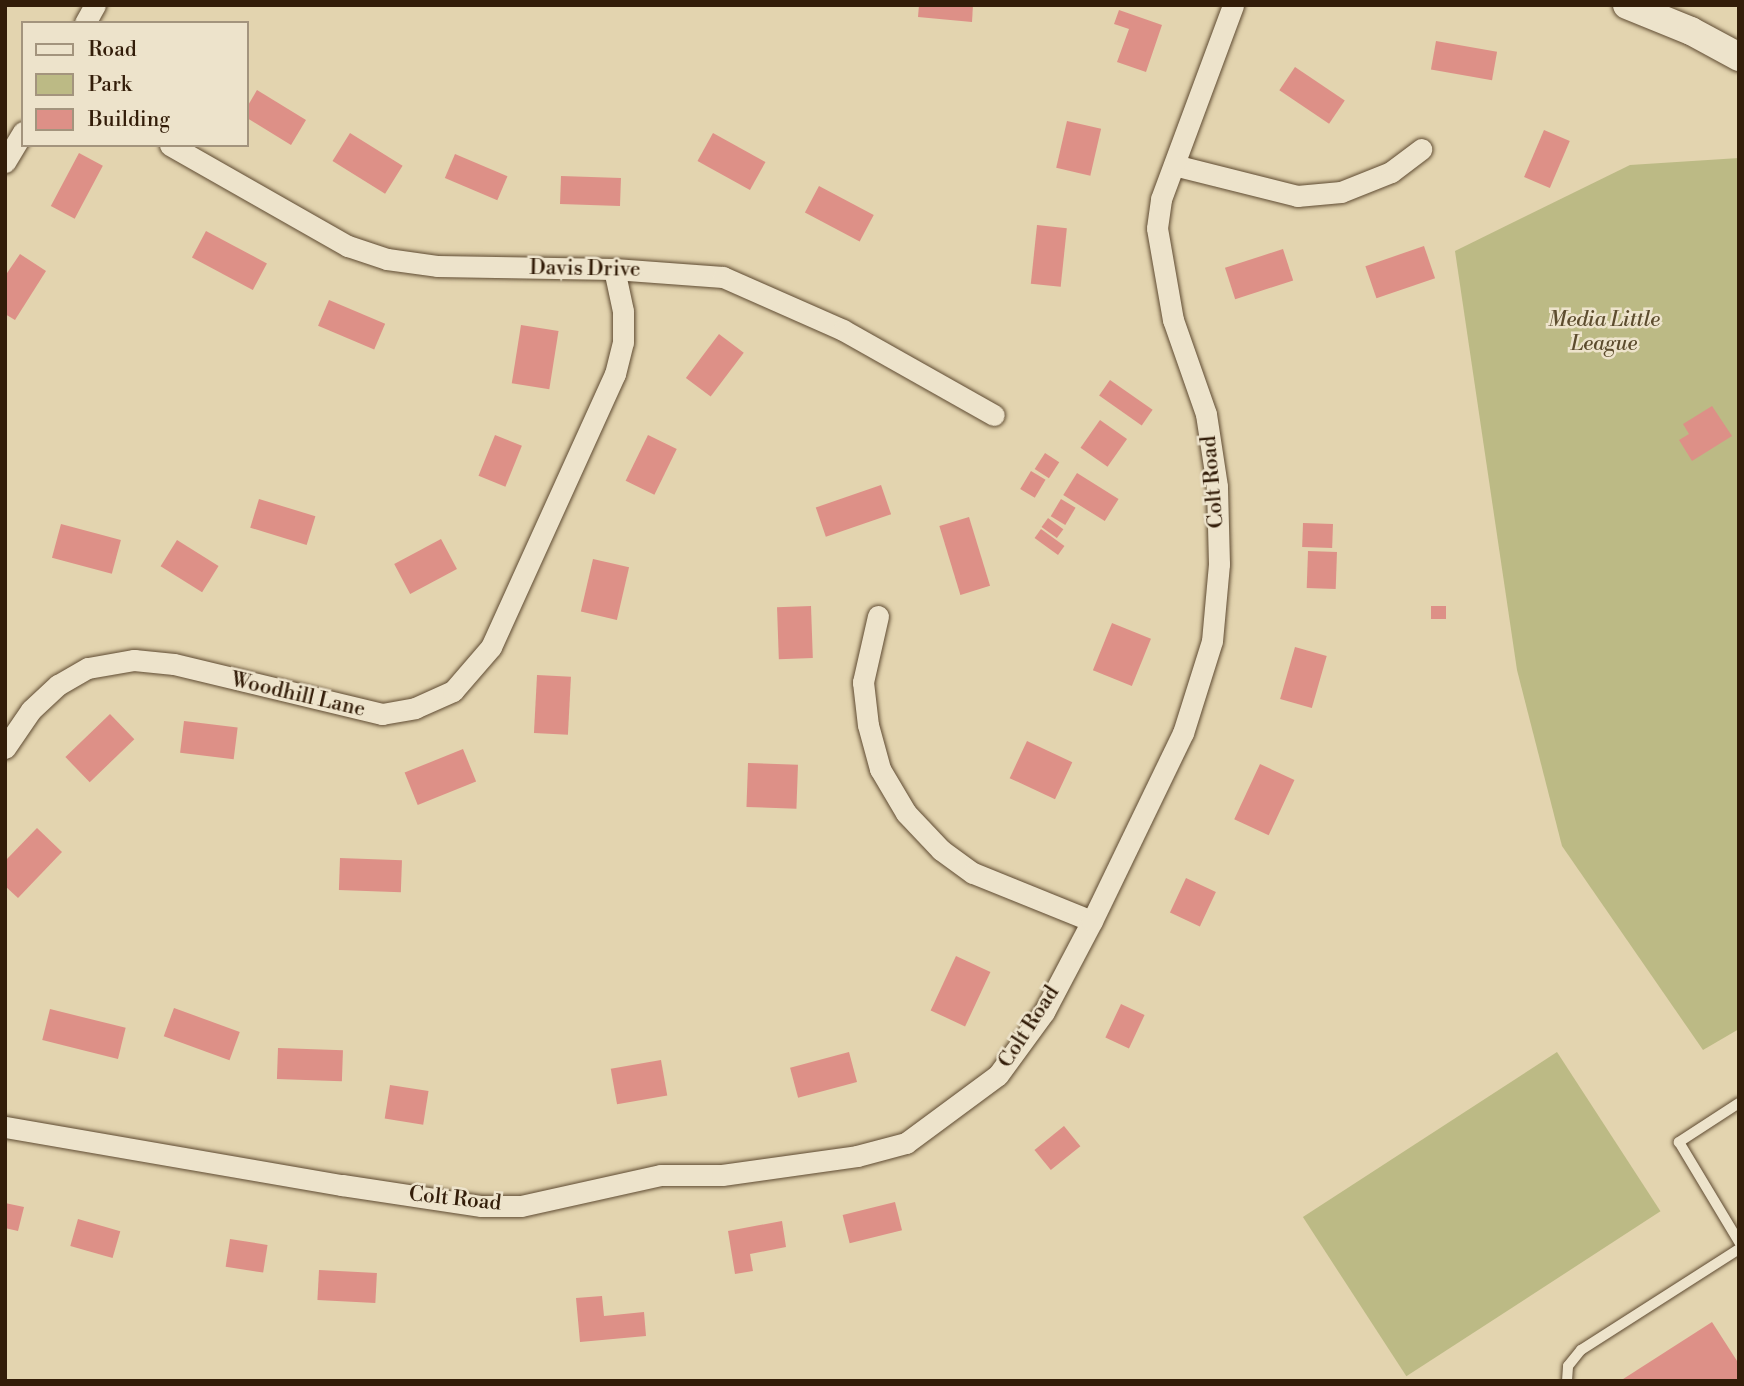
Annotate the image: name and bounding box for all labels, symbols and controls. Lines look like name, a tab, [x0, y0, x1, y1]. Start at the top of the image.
legend	[21, 21, 248, 147]
text: Road	[88, 37, 137, 63]
text: Park	[88, 72, 132, 98]
text: Building	[88, 107, 170, 133]
street label: Davis Drive	[529, 255, 641, 283]
park label: Media Little League	[1548, 307, 1660, 357]
street label: Colt Road	[1196, 435, 1230, 529]
street label: Woodhill Lane	[228, 667, 368, 723]
street label: Colt Road	[993, 981, 1065, 1073]
street label: Colt Road	[407, 1182, 503, 1216]

